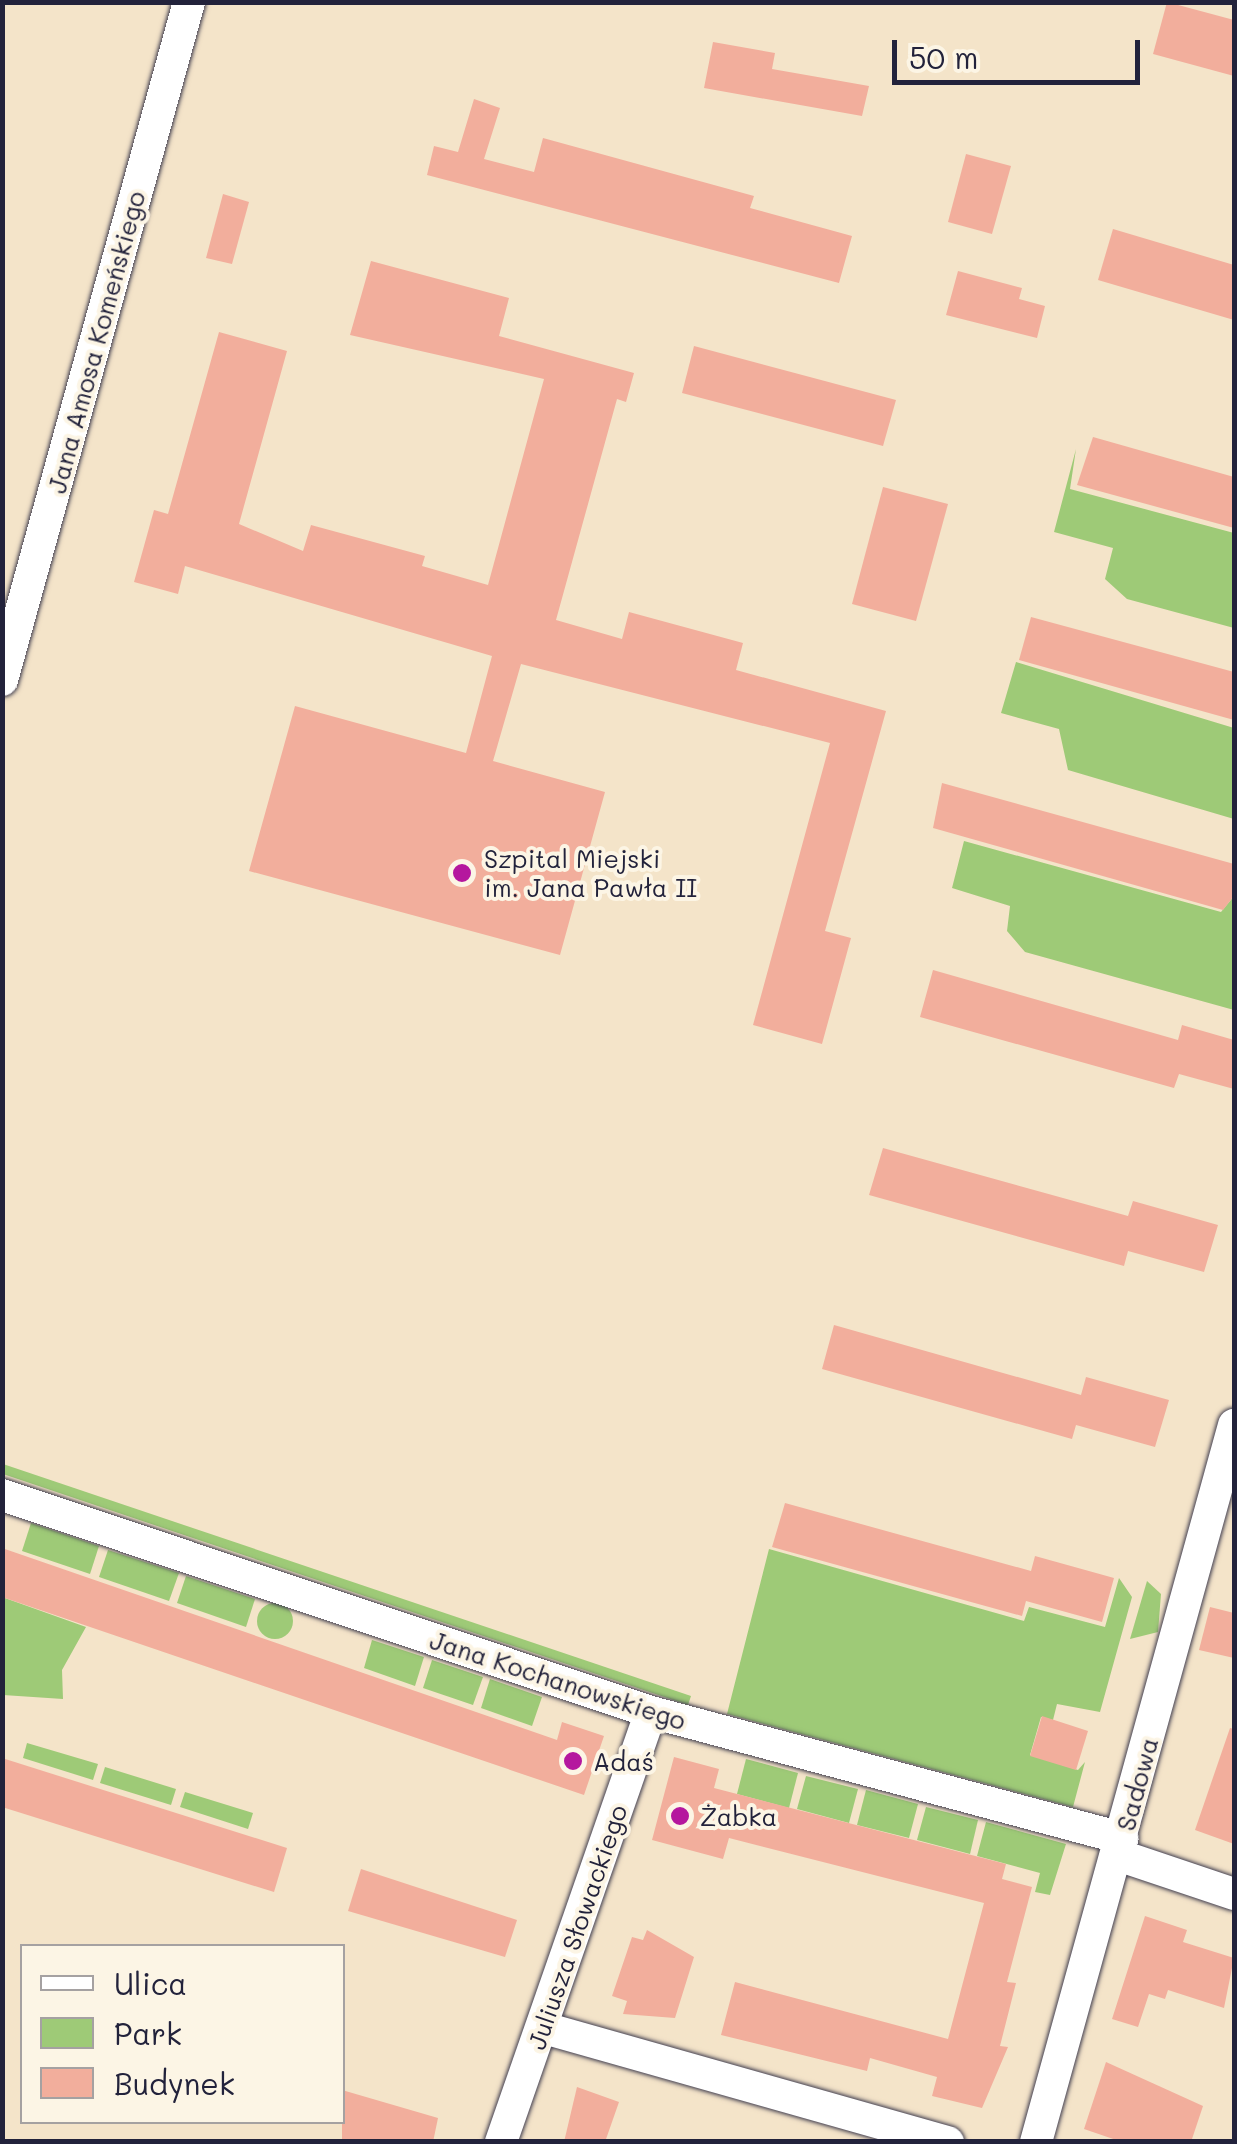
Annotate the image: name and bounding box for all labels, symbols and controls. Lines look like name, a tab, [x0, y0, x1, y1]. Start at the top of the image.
scale bar	[897, 20, 1144, 82]
text: 50 m	[909, 37, 979, 77]
street label: Jana Amosa Komeńskiego	[41, 188, 151, 496]
place label: Szpital Miejski im. Jana Pawła II	[484, 844, 697, 903]
marker: Szpital Miejski im. Jana Pawła II	[449, 860, 475, 886]
street label: Jana Kochanowskiego	[426, 1624, 690, 1736]
street label: Sadowa	[1110, 1734, 1164, 1834]
place label: Adaś	[593, 1746, 654, 1776]
marker: Adaś	[562, 1750, 584, 1772]
street label: Juliusza Słowackiego	[521, 1801, 633, 2053]
place label: Żabka	[700, 1801, 777, 1831]
marker: Żabka	[669, 1805, 691, 1827]
legend	[20, 1944, 345, 2124]
text: Ulica	[114, 1963, 187, 2003]
text: Park	[114, 2013, 182, 2053]
text: Budynek	[114, 2063, 235, 2103]

